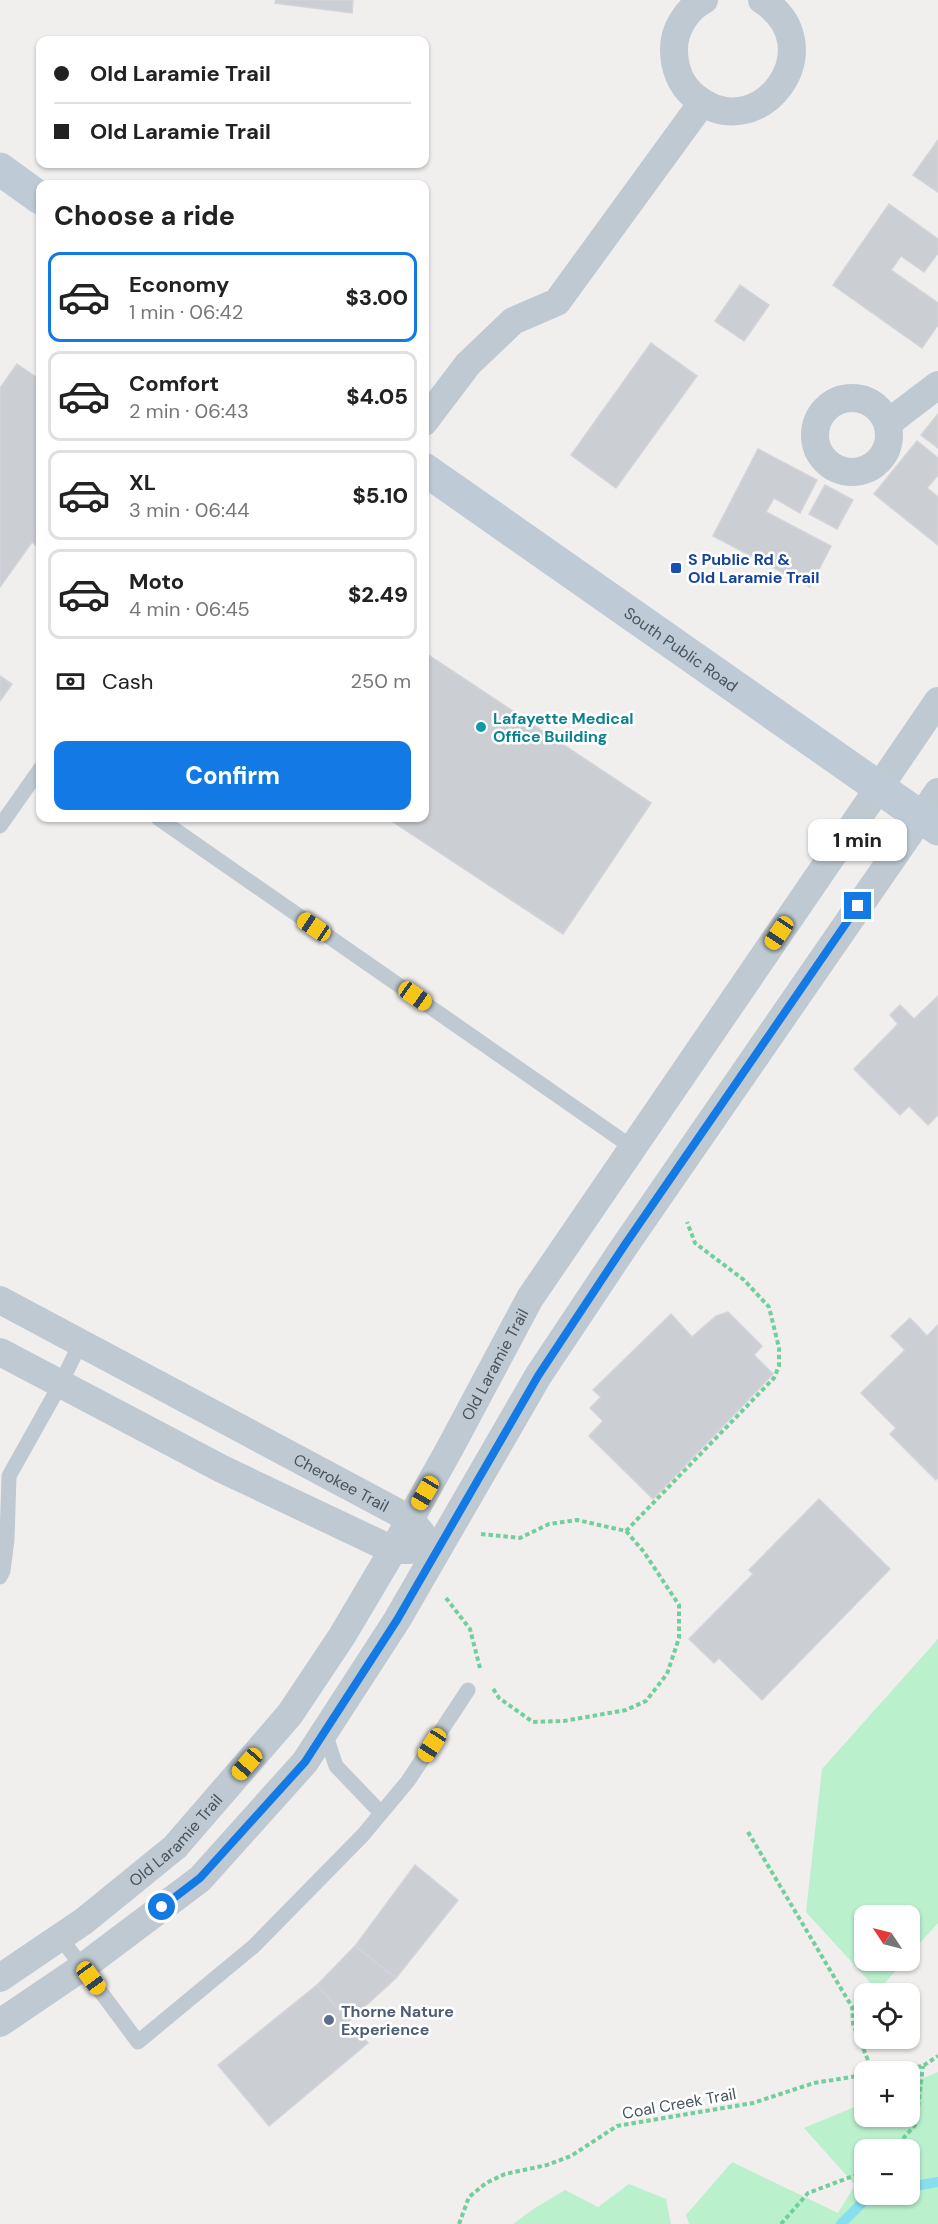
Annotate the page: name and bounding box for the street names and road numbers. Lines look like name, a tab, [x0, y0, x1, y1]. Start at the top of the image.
street label: South Public Road	[620, 602, 742, 697]
street label: Old Laramie Trail	[457, 1305, 533, 1424]
street label: Cherokee Trail	[290, 1449, 392, 1517]
street label: Old Laramie Trail	[125, 1790, 227, 1891]
street label: Coal Creek Trail	[621, 2083, 738, 2124]

